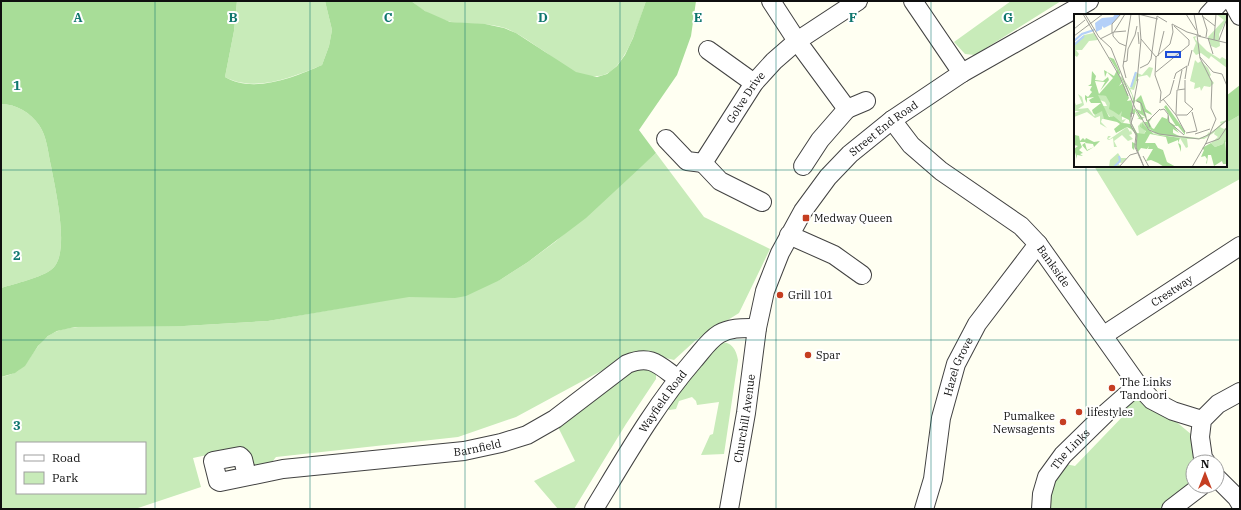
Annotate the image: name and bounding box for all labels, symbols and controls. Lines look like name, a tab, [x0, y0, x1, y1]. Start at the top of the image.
text: A	[73, 9, 83, 26]
text: B	[228, 9, 238, 26]
text: C	[384, 9, 393, 26]
text: D	[538, 9, 548, 26]
text: E	[694, 9, 702, 26]
text: F	[849, 9, 857, 26]
text: G	[1003, 9, 1013, 26]
inset map	[1074, 14, 1227, 167]
street label: Golve Drive	[723, 68, 768, 126]
text: 1	[13, 77, 21, 94]
street label: Street End Road	[846, 97, 921, 159]
place label: Medway Queen	[814, 211, 893, 225]
marker: Medway Queen	[801, 213, 811, 223]
street label: Bankside	[1034, 242, 1073, 290]
text: 2	[13, 247, 21, 264]
street label: Crestway	[1148, 272, 1195, 309]
place label: Grill 101	[788, 288, 833, 302]
marker: Grill 101	[775, 290, 785, 300]
street label: Hazel Grove	[940, 335, 976, 398]
place label: Spar	[816, 348, 840, 362]
marker: Spar	[803, 350, 813, 360]
street label: Wayfield Road	[636, 367, 690, 435]
street label: Churchill Avenue	[730, 373, 758, 464]
place label: The Links Tandoori	[1120, 375, 1171, 402]
marker: The Links Tandoori	[1107, 383, 1117, 393]
place label: lifestyles	[1087, 405, 1133, 419]
marker: lifestyles	[1074, 407, 1084, 417]
place label: Pumalkee Newsagents	[993, 409, 1055, 436]
text: 3	[13, 417, 21, 434]
marker: Pumalkee Newsagents	[1058, 417, 1068, 427]
street label: The Links	[1048, 426, 1093, 473]
street label: Barnfield	[453, 436, 503, 459]
legend	[16, 442, 146, 494]
text: Road	[52, 450, 81, 465]
north arrow	[1185, 454, 1225, 494]
text: N	[1201, 457, 1210, 471]
text: Park	[52, 470, 78, 485]

